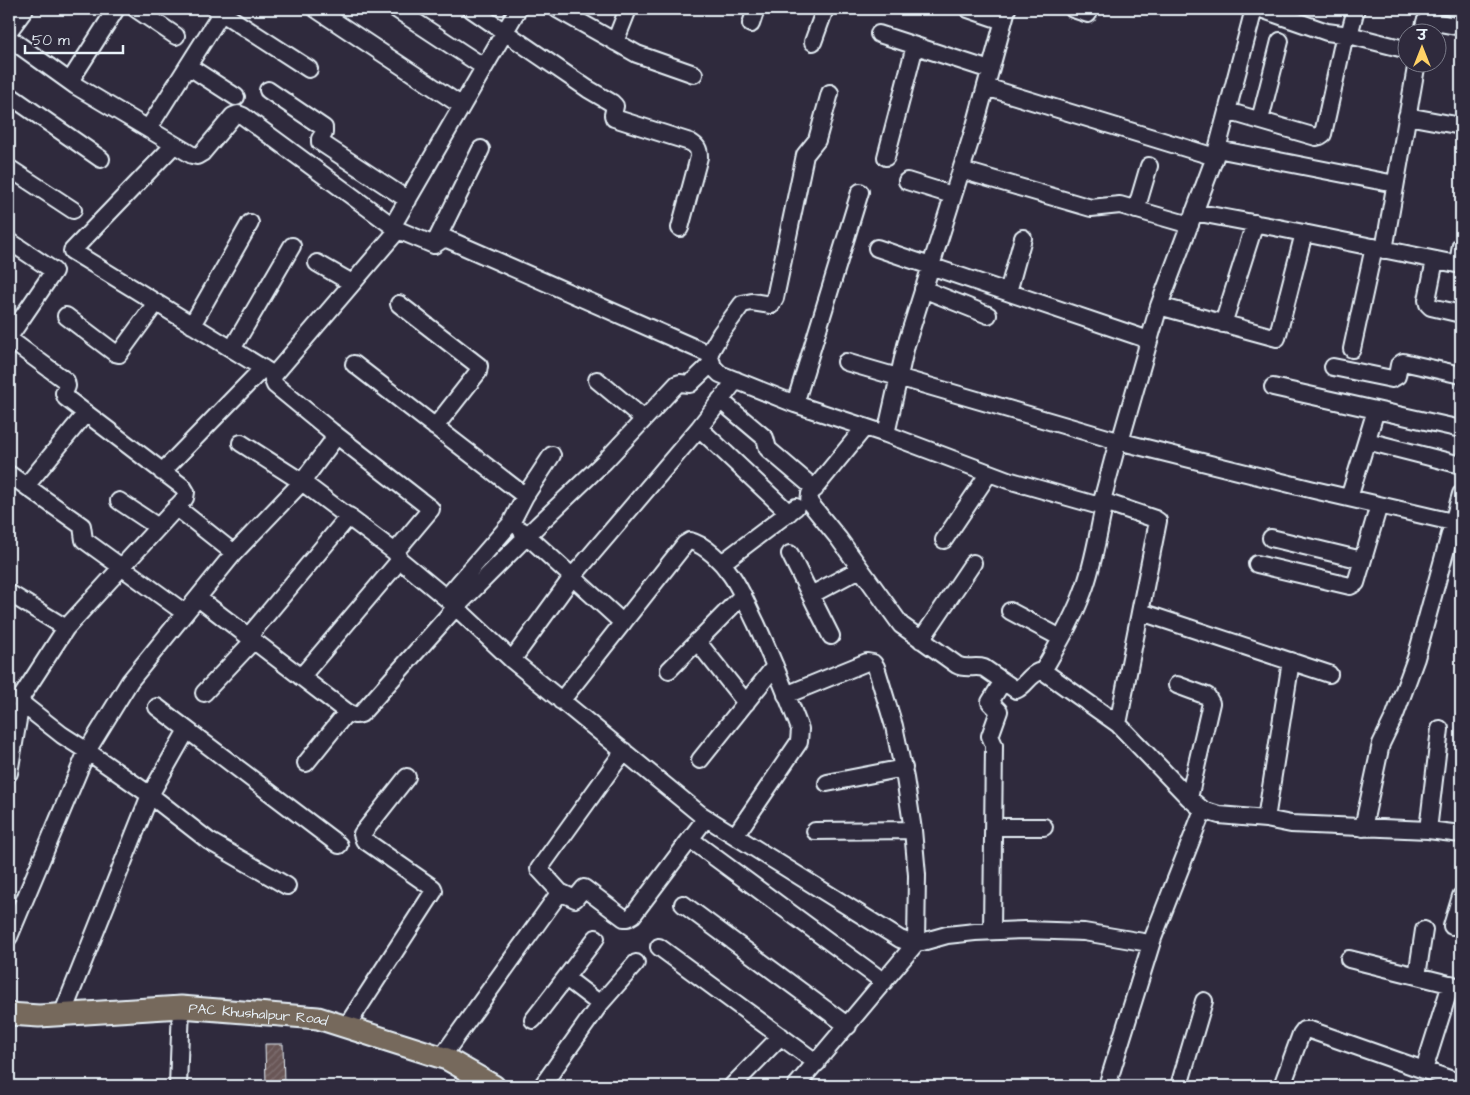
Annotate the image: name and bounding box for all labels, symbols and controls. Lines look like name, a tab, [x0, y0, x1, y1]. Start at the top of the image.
scale bar	[25, 22, 122, 54]
north arrow	[1398, 22, 1448, 72]
text: उ	[1415, 26, 1428, 46]
text: 50 m	[32, 30, 70, 51]
street label: PAC Khushalpur Road	[188, 999, 330, 1032]

